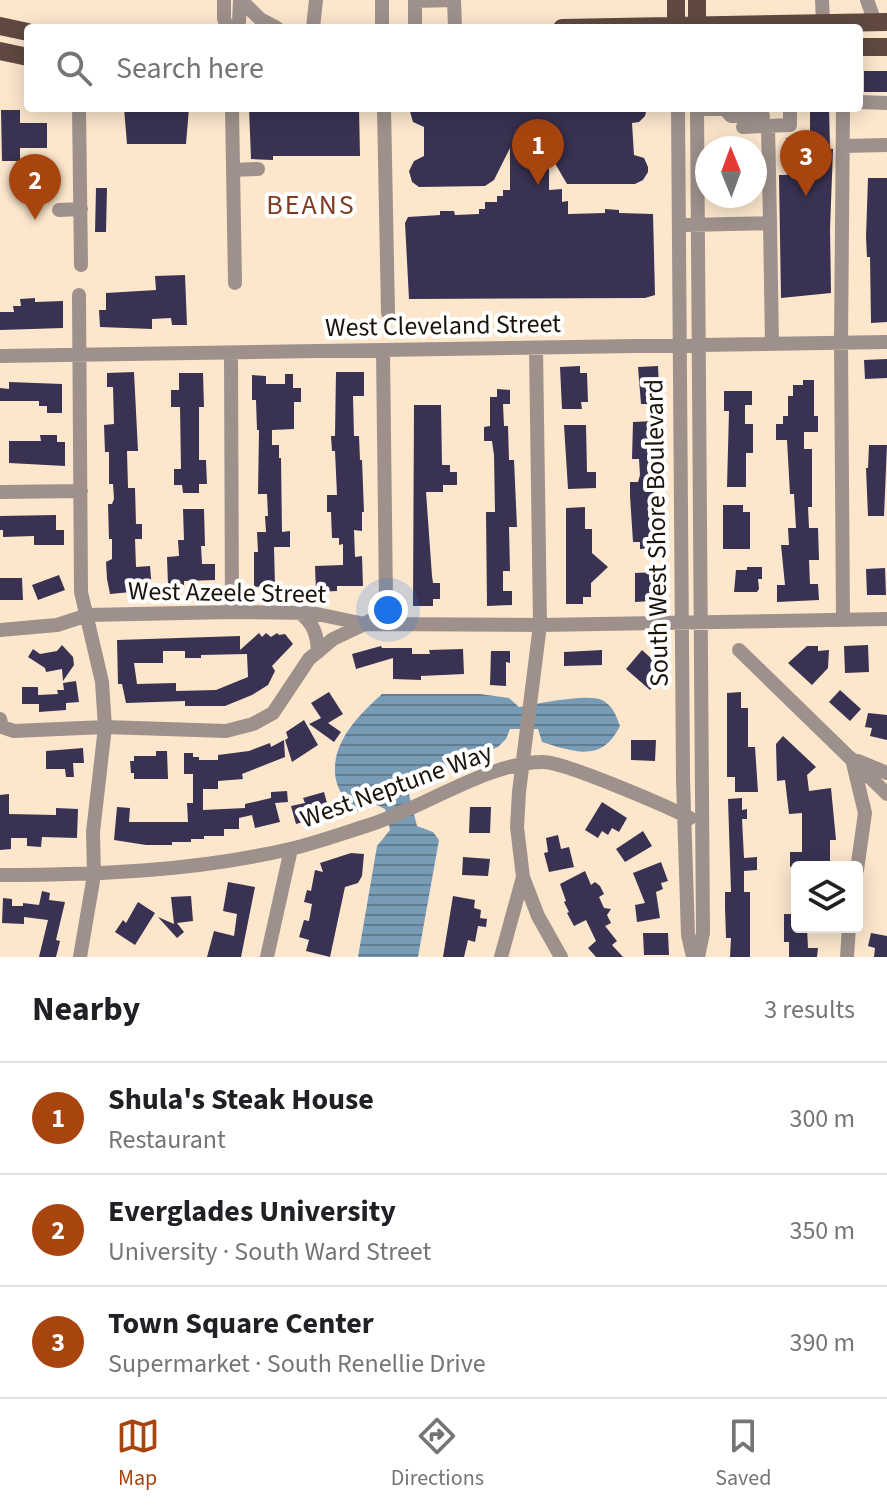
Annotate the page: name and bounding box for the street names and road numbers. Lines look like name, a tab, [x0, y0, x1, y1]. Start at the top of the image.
street label: West Cleveland Street	[325, 305, 561, 346]
street label: South West Shore Boulevard	[635, 379, 678, 687]
street label: West Azeele Street	[128, 572, 327, 613]
street label: West Neptune Way	[295, 734, 497, 837]

